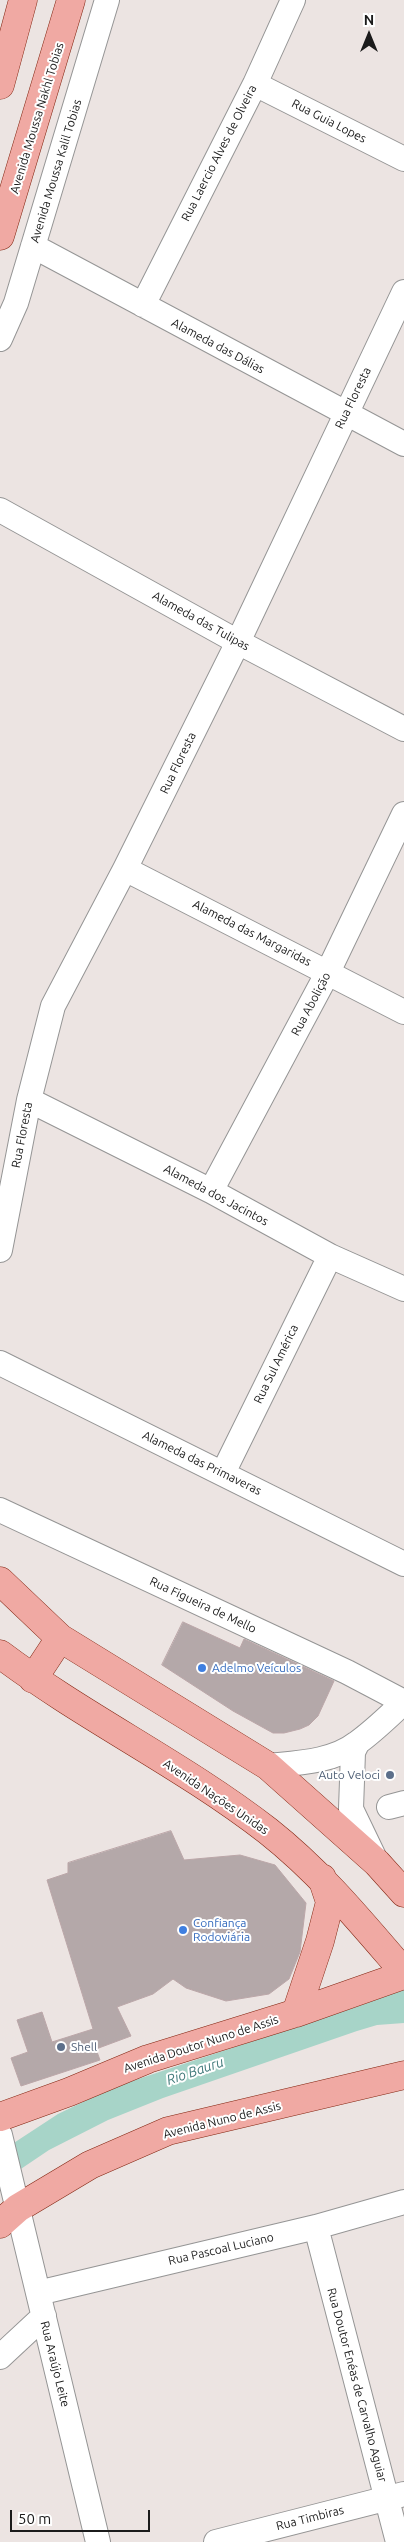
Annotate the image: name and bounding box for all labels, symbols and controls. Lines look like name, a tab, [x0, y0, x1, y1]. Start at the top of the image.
north arrow	[344, 10, 394, 60]
text: N	[364, 12, 374, 28]
street label: Avenida Moussa Nakhl Tobias	[7, 41, 67, 195]
street label: Rua Laercio Alves de Olveira	[178, 82, 260, 224]
street label: Rua Guia Lopes	[289, 96, 369, 146]
street label: Avenida Moussa Kalil Tobias	[27, 98, 85, 244]
street label: Alameda das Dálias	[169, 315, 267, 377]
street label: Rua Floresta	[332, 365, 374, 431]
street label: Alameda das Tulipas	[150, 588, 252, 654]
street label: Rua Floresta	[157, 730, 199, 796]
street label: Alameda das Margaridas	[190, 897, 314, 969]
street label: Rua Abolição	[288, 970, 334, 1038]
street label: Rua Floresta	[9, 1101, 35, 1169]
street label: Alameda dos Jacintos	[161, 1161, 271, 1229]
street label: Rua Sul América	[251, 1322, 301, 1406]
street label: Alameda das Primaveras	[140, 1428, 264, 1498]
street label: Rua Figueira de Mello	[147, 1574, 259, 1636]
place label: Adelmo Veículos	[212, 1661, 301, 1675]
marker: Adelmo Veículos	[196, 1662, 208, 1674]
street label: Avenida Nações Unidas	[161, 1756, 271, 1838]
place label: Auto Veloci	[318, 1768, 380, 1782]
marker: Auto Veloci	[384, 1769, 396, 1781]
place label: Confiança Rodoviária	[193, 1916, 250, 1944]
marker: Confiança Rodoviária	[177, 1924, 189, 1936]
street label: Avenida Doutor Nuno de Assis	[122, 2012, 280, 2076]
place label: Shell	[71, 2040, 97, 2054]
marker: Shell	[55, 2041, 67, 2053]
water label: Rio Bauru	[164, 2053, 226, 2089]
street label: Avenida Nuno de Assis	[162, 2098, 282, 2142]
street label: Rua Pascoal Luciano	[167, 2230, 275, 2268]
street label: Rua Doutor Enéas de Carvalho Aguiar	[324, 2286, 390, 2484]
street label: Rua Araújo Leite	[37, 2319, 73, 2409]
scale bar	[12, 2500, 152, 2532]
street label: Rua Timbiras	[275, 2503, 345, 2533]
text: 50 m	[18, 2510, 51, 2527]

